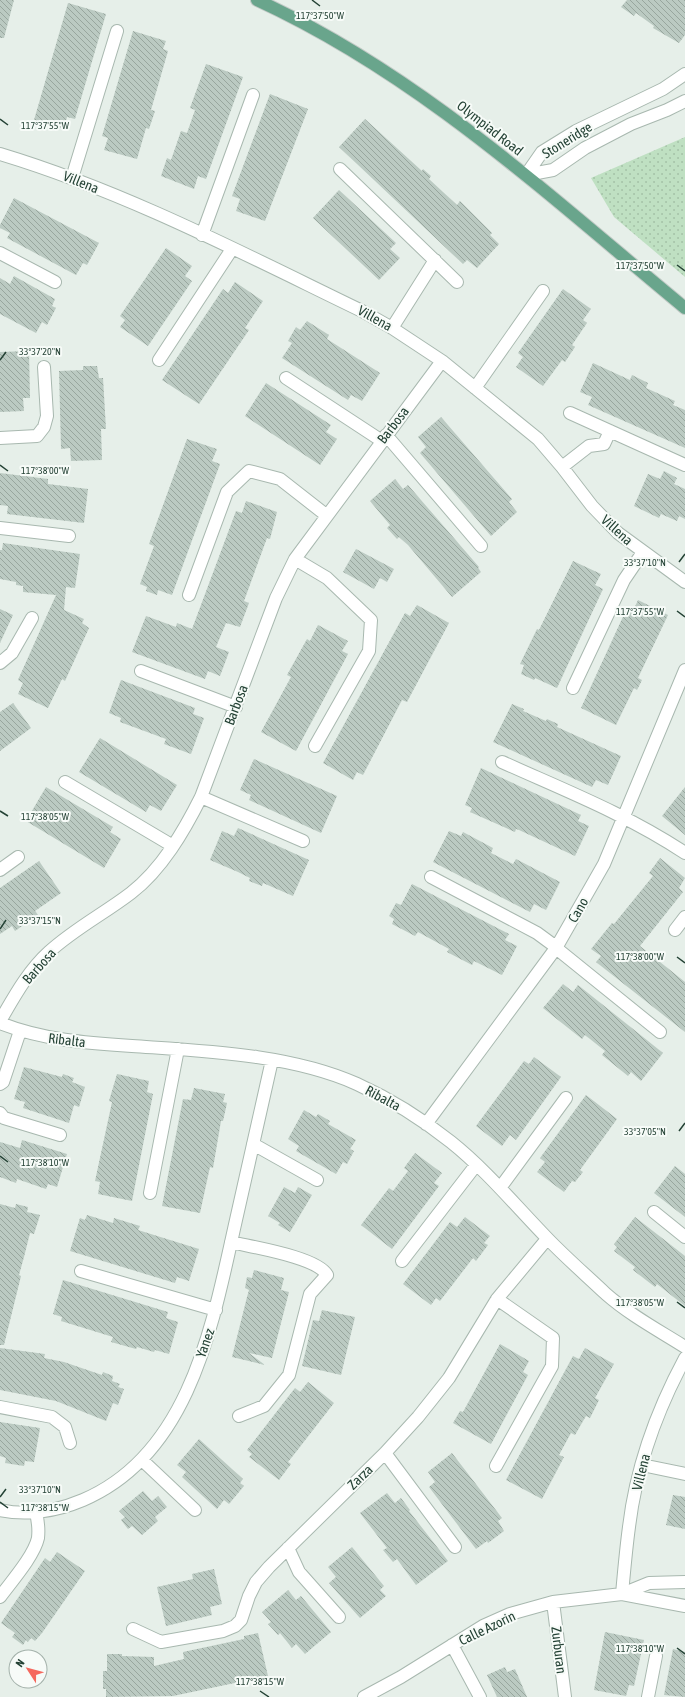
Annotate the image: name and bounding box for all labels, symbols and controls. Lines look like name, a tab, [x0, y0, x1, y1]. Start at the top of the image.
text: 117°37'50"W	[296, 10, 345, 21]
street label: Olympiad Road	[454, 97, 526, 159]
street label: Stoneridge	[539, 118, 595, 162]
text: 117°37'55"W	[21, 120, 70, 131]
street label: Villena	[61, 168, 101, 196]
text: 117°37'50"W	[616, 260, 665, 271]
street label: Villena	[355, 302, 395, 334]
text: 33°37'20"N	[19, 346, 61, 357]
street label: Barbosa	[374, 403, 412, 447]
text: 117°38'00"W	[21, 465, 70, 476]
street label: Villena	[598, 512, 636, 548]
text: 33°37'10"N	[624, 557, 666, 568]
text: 117°37'55"W	[616, 606, 665, 617]
street label: Barbosa	[221, 683, 251, 727]
text: 117°38'05"W	[21, 811, 70, 822]
street label: Cano	[565, 895, 591, 925]
text: 33°37'15"N	[19, 915, 61, 926]
street label: Barbosa	[19, 945, 59, 987]
text: 117°38'00"W	[616, 951, 665, 962]
street label: Ribalta	[47, 1030, 87, 1050]
street label: Ribalta	[363, 1082, 403, 1114]
text: 33°37'05"N	[624, 1126, 666, 1137]
text: 117°38'10"W	[21, 1157, 70, 1168]
text: 117°38'05"W	[616, 1297, 665, 1308]
street label: Yanez	[193, 1326, 217, 1360]
street label: Villena	[629, 1452, 653, 1492]
street label: Zarza	[344, 1461, 376, 1493]
text: 33°37'10"N	[19, 1484, 61, 1495]
text: 117°38'15"W	[21, 1502, 70, 1513]
street label: Calle Azorin	[456, 1607, 518, 1649]
street label: Zurburan	[548, 1625, 570, 1675]
text: 117°38'10"W	[616, 1643, 665, 1654]
north arrow	[8, 1649, 48, 1689]
text: N	[13, 1657, 27, 1669]
text: 117°38'15"W	[236, 1676, 285, 1687]

